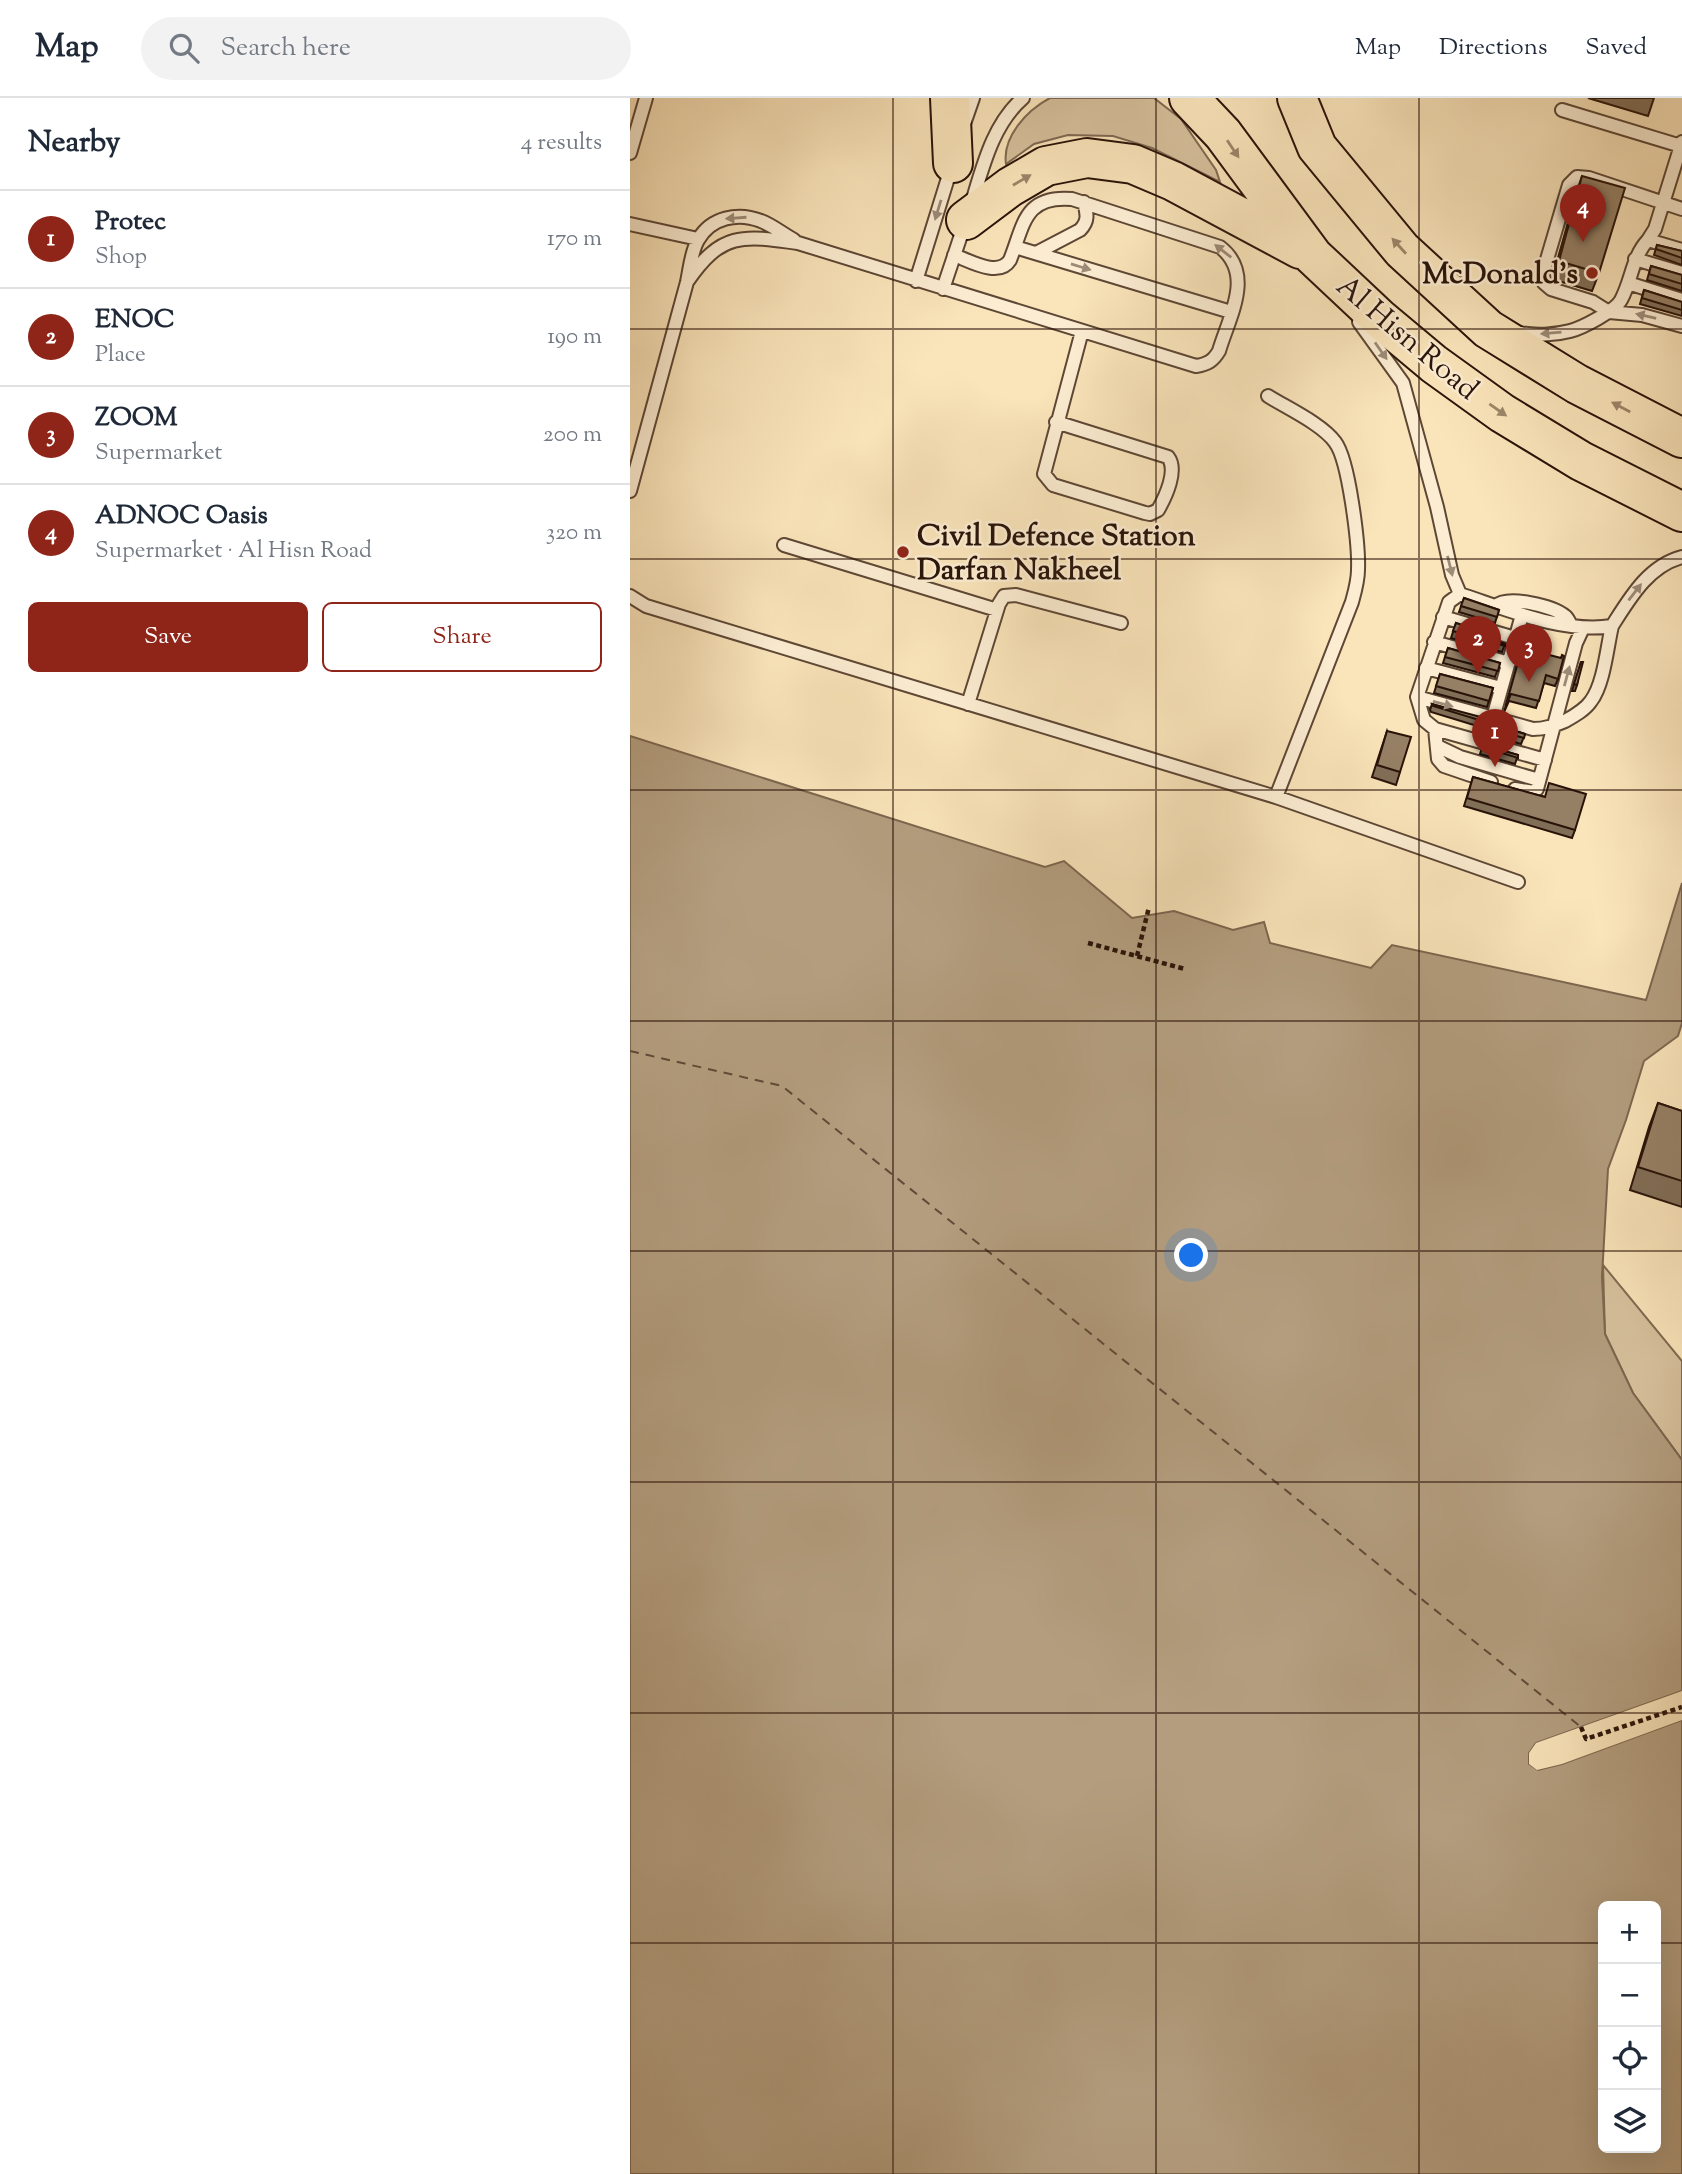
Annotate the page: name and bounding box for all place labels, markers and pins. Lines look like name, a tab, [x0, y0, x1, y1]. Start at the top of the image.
pin: 4	[1560, 184, 1606, 242]
place label: McDonald's	[1422, 254, 1578, 297]
marker: McDonald's	[1584, 265, 1600, 281]
place label: Civil Defence Station Darfan Nakheel	[917, 516, 1196, 593]
marker: Civil Defence Station Darfan Nakheel	[895, 544, 911, 560]
pin: 2	[1455, 616, 1501, 674]
pin: 3	[1506, 624, 1552, 682]
pin: 1	[1472, 709, 1518, 767]

